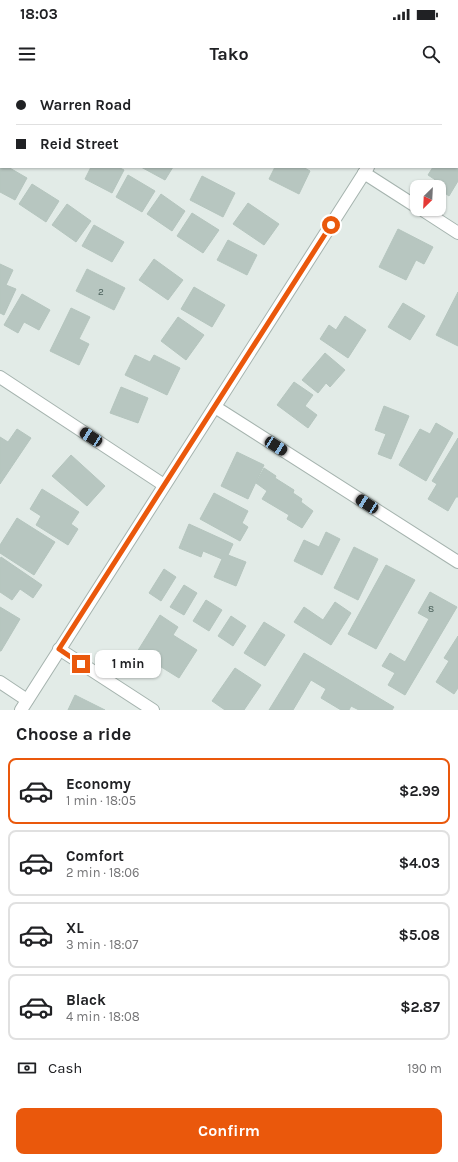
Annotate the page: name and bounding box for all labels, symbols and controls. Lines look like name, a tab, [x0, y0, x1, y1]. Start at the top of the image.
text: 18:03	[20, 5, 58, 23]
icon: menu	[16, 43, 38, 65]
text: Tako	[209, 43, 249, 65]
icon: search	[420, 43, 442, 65]
text: Warren Road	[40, 96, 131, 114]
text: Reid Street	[40, 135, 119, 153]
north arrow	[410, 180, 446, 216]
map controls	[410, 180, 446, 216]
route start	[322, 216, 340, 234]
house number: 2	[98, 286, 104, 298]
car	[78, 425, 104, 449]
car	[263, 434, 289, 458]
car	[354, 492, 380, 516]
house number: 8	[428, 603, 434, 615]
callout: 1 min	[95, 650, 161, 678]
route end	[72, 655, 90, 673]
text: 1 min	[112, 656, 144, 671]
text: Choose a ride	[16, 723, 131, 745]
icon: car	[18, 773, 54, 809]
text: Economy	[66, 775, 131, 793]
text: $2.99	[399, 782, 440, 800]
text: 1 min · 18:05	[66, 793, 136, 808]
icon: car	[18, 845, 54, 881]
text: Comfort	[66, 847, 124, 865]
text: $4.03	[399, 854, 440, 872]
text: 2 min · 18:06	[66, 865, 139, 880]
icon: car	[18, 917, 54, 953]
text: XL	[66, 919, 84, 937]
text: $5.08	[399, 926, 440, 944]
text: 3 min · 18:07	[66, 937, 138, 952]
icon: car	[18, 989, 54, 1025]
text: Black	[66, 991, 106, 1009]
text: $2.87	[400, 998, 440, 1016]
text: 4 min · 18:08	[66, 1009, 140, 1024]
icon: cash	[16, 1057, 38, 1079]
text: Cash	[48, 1059, 82, 1077]
text: 190 m	[407, 1061, 442, 1076]
button: Confirm	[16, 1108, 442, 1154]

